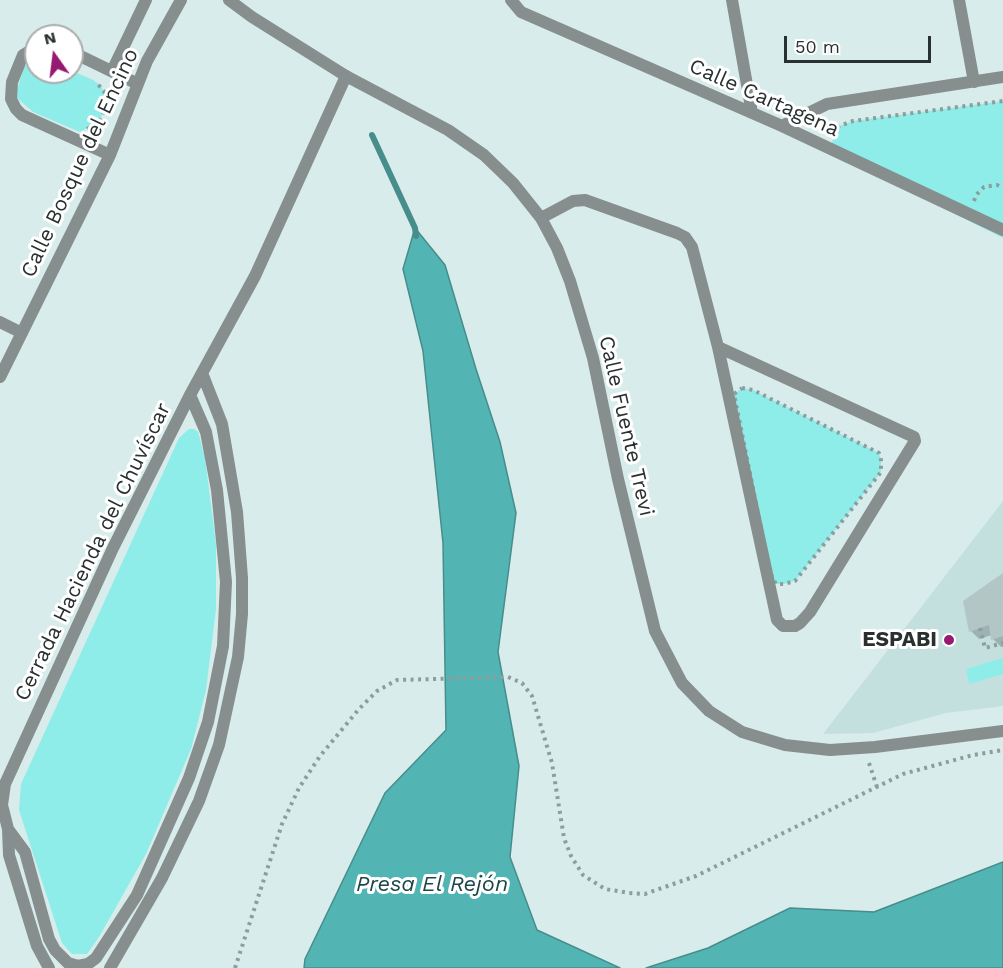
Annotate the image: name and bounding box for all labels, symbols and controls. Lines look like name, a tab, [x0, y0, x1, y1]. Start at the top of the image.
north arrow	[24, 24, 84, 84]
scale bar	[787, 24, 934, 62]
text: N	[42, 27, 58, 49]
text: 50 m	[795, 36, 840, 57]
street label: Calle Bosque del Encino	[16, 45, 144, 281]
street label: Calle Cartagena	[685, 54, 843, 142]
street label: Calle Fuente Trevi	[593, 333, 659, 519]
street label: Cerrada Hacienda del Chuvíscar	[10, 399, 176, 705]
place label: ESPABI	[862, 627, 937, 653]
marker: ESPABI	[942, 633, 956, 647]
water label: Presa El Rejón	[356, 872, 508, 898]

